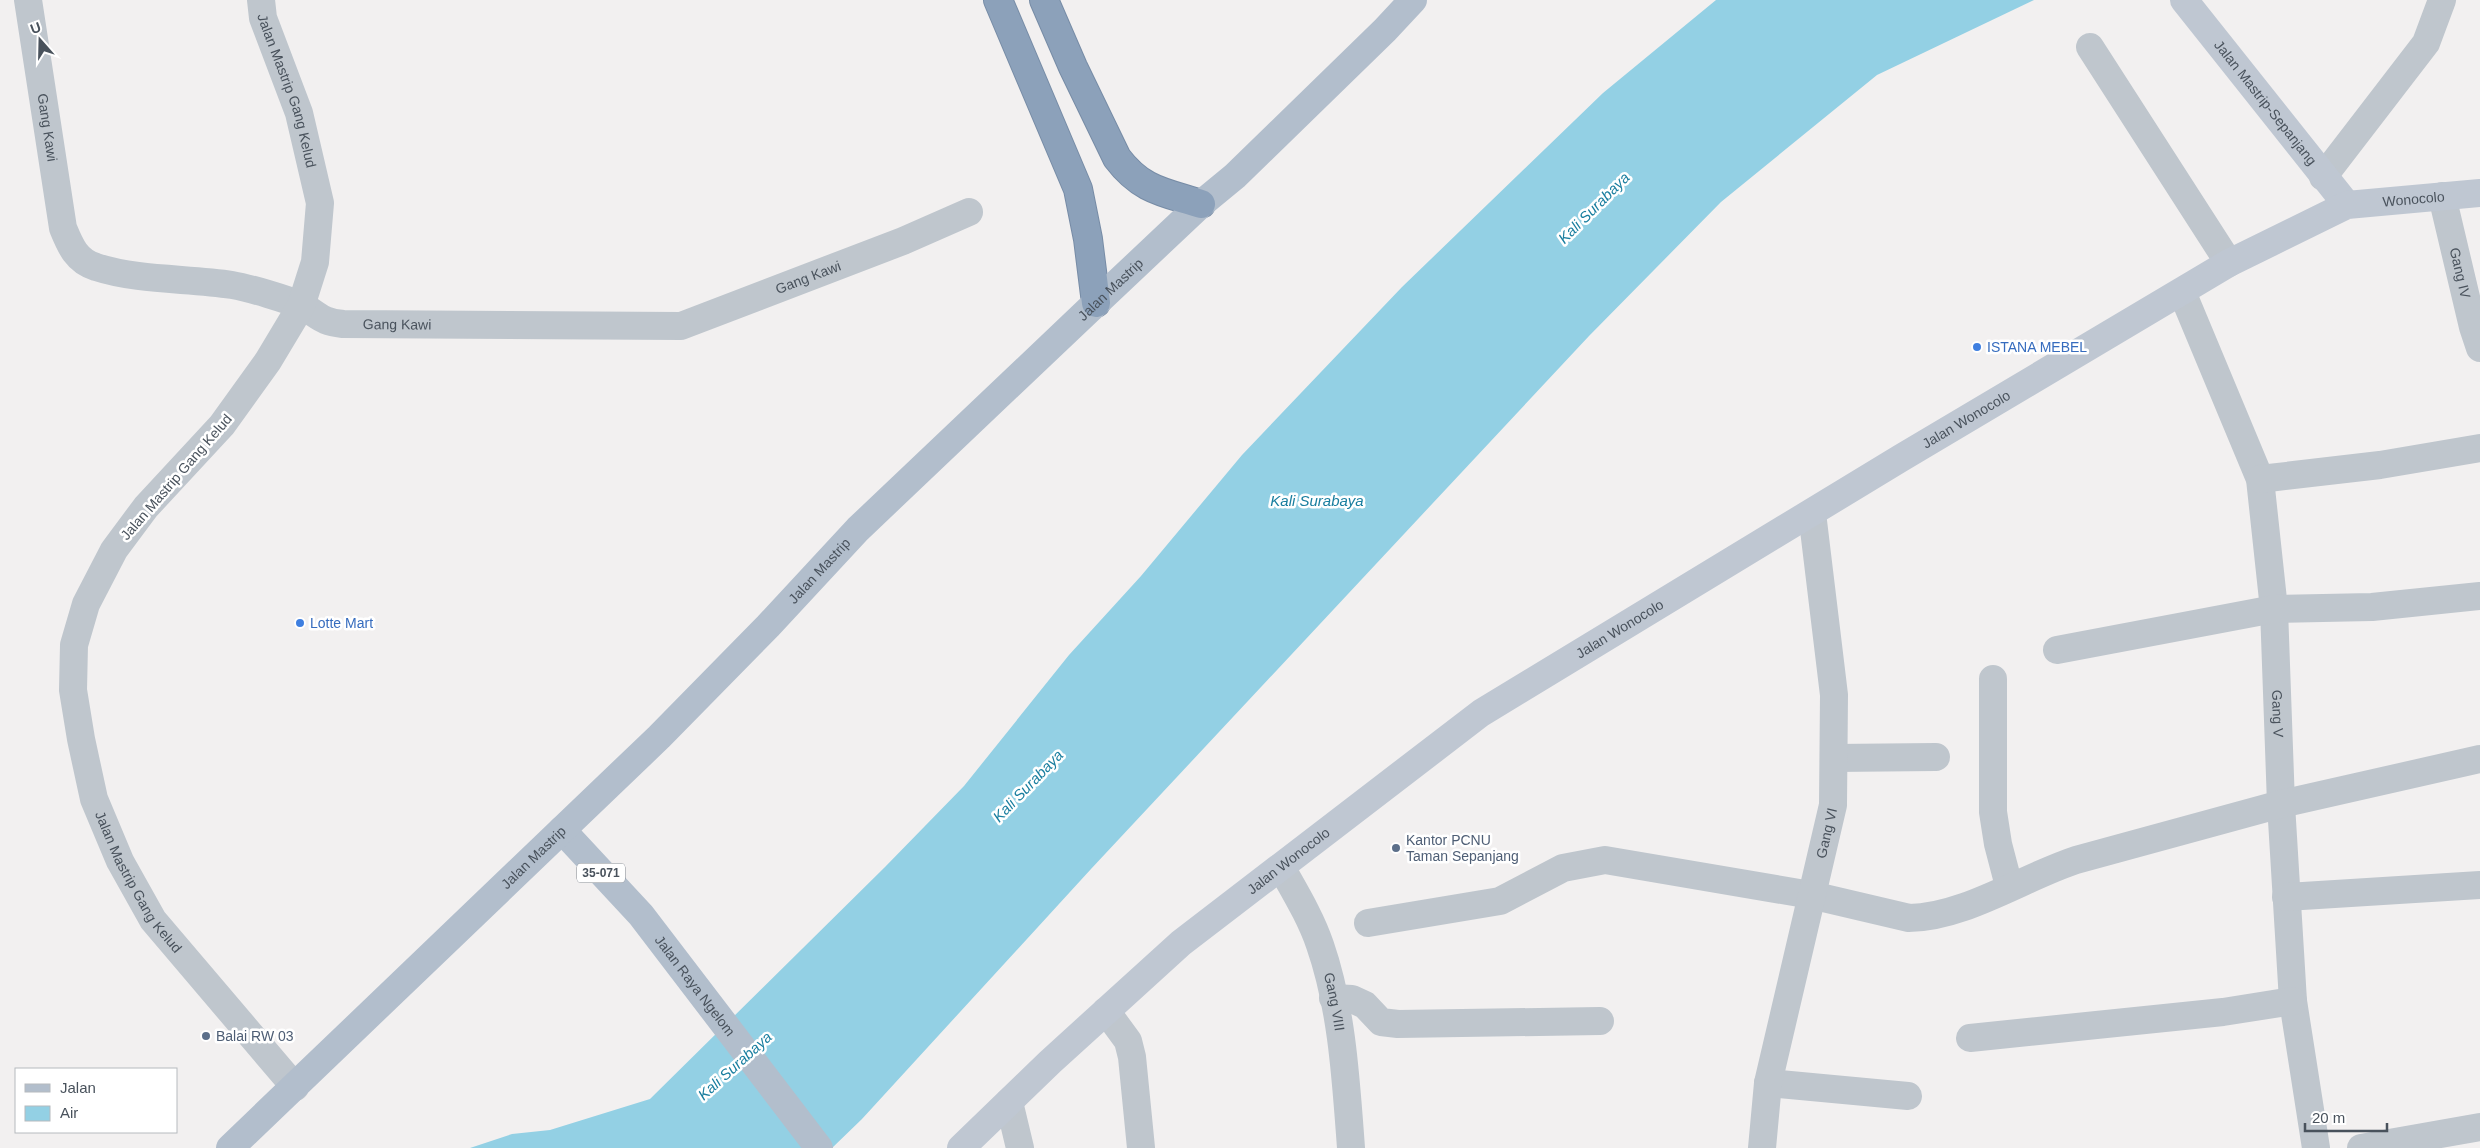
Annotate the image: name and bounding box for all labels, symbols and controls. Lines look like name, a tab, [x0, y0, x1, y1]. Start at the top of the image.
street label: Jalan Mastrip Gang Kelud	[255, 13, 320, 169]
north arrow	[15, 15, 65, 65]
text: U	[28, 19, 43, 37]
street label: Jalan Mastrip-Sepanjang	[2211, 37, 2320, 168]
street label: Gang Kawi	[34, 92, 61, 163]
water label: Kali Surabaya	[1555, 169, 1633, 247]
street label: Wonocolo	[2382, 188, 2445, 210]
street label: Gang IV	[2446, 246, 2474, 300]
street label: Jalan Mastrip	[1075, 255, 1146, 324]
street label: Gang Kawi	[773, 258, 843, 297]
street label: Gang Kawi	[363, 316, 431, 333]
place label: ISTANA MEBEL	[1987, 339, 2087, 355]
marker: ISTANA MEBEL	[1971, 341, 1983, 353]
street label: Jalan Wonocolo	[1919, 387, 2013, 452]
street label: Jalan Mastrip Gang Kelud	[117, 411, 235, 543]
water label: Kali Surabaya	[1270, 492, 1364, 509]
street label: Jalan Mastrip	[785, 535, 854, 607]
street label: Jalan Wonocolo	[1573, 596, 1667, 661]
place label: Lotte Mart	[310, 615, 373, 631]
marker: Lotte Mart	[294, 617, 306, 629]
street label: Gang V	[2269, 690, 2287, 738]
water label: Kali Surabaya	[989, 746, 1066, 825]
street label: Gang VI	[1813, 806, 1840, 860]
street label: Jalan Mastrip Gang Kelud	[92, 809, 185, 956]
street label: Jalan Mastrip	[498, 823, 569, 892]
street label: Jalan Wonocolo	[1244, 824, 1333, 897]
place label: Kantor PCNU Taman Sepanjang	[1406, 832, 1519, 864]
marker: Kantor PCNU Taman Sepanjang	[1390, 842, 1402, 854]
road number: 35-071	[577, 864, 625, 882]
street label: Jalan Raya Ngelom	[652, 932, 738, 1039]
street label: Gang VIII	[1321, 971, 1348, 1032]
place label: Balai RW 03	[216, 1028, 294, 1044]
water label: Kali Surabaya	[694, 1028, 775, 1103]
marker: Balai RW 03	[200, 1030, 212, 1042]
legend	[15, 1068, 178, 1133]
text: Jalan	[60, 1079, 96, 1096]
scale bar	[2305, 1100, 2388, 1132]
text: Air	[60, 1104, 78, 1121]
text: 20 m	[2312, 1109, 2345, 1126]

